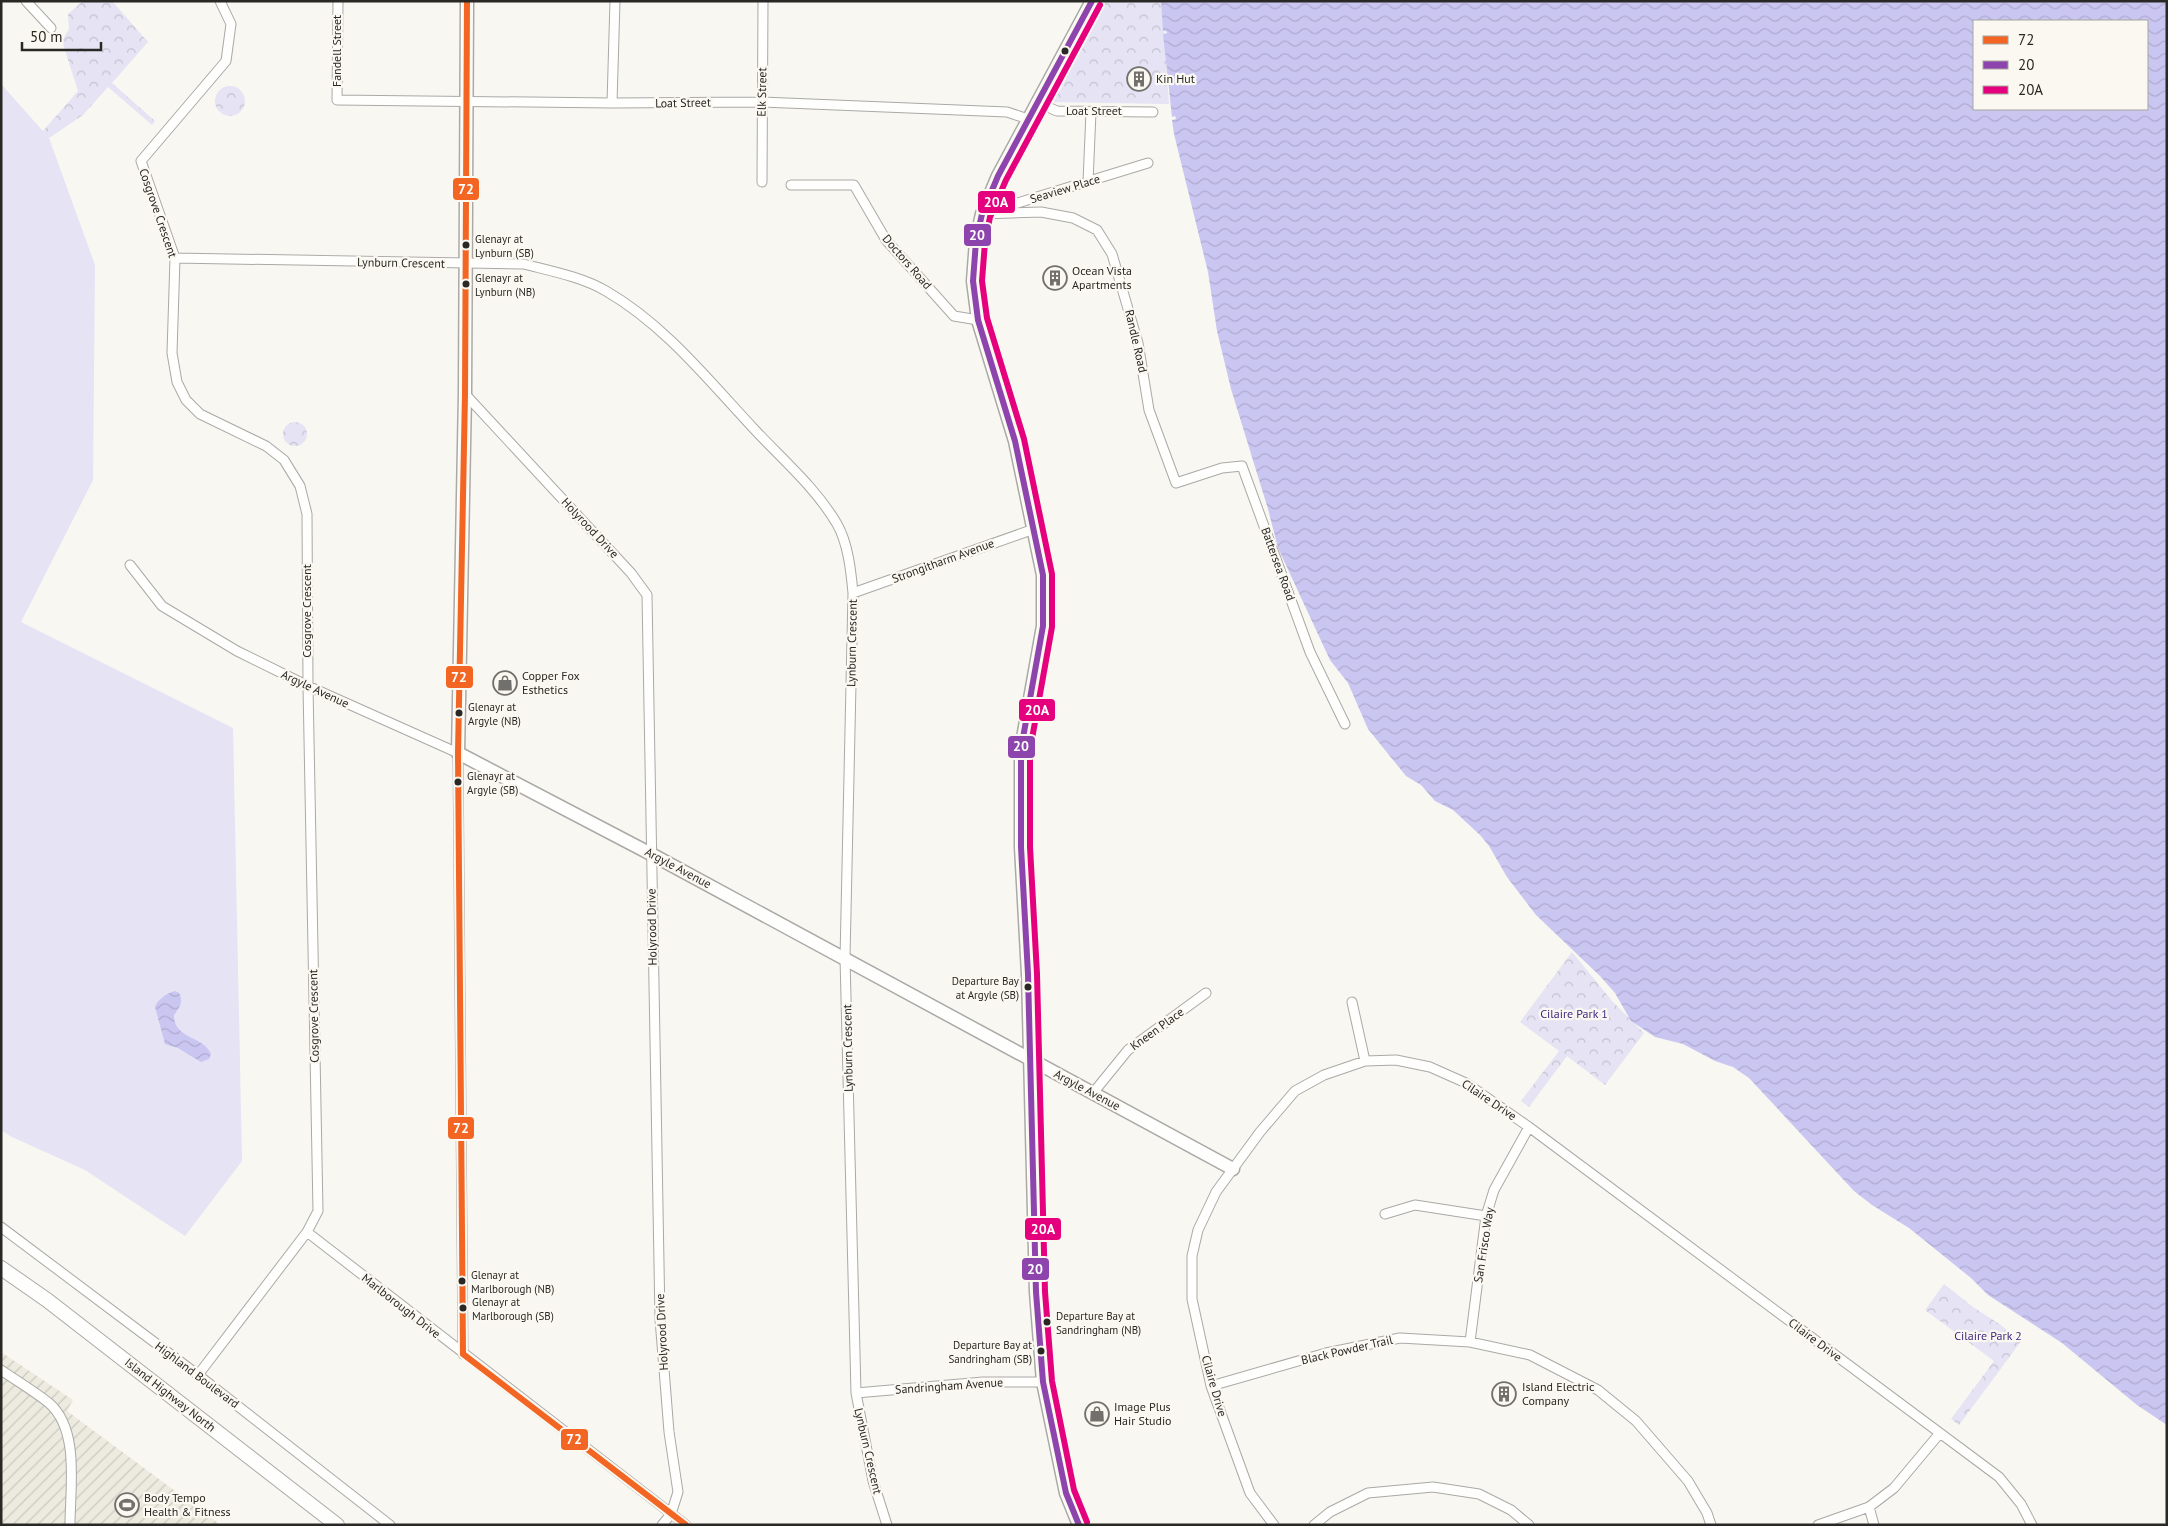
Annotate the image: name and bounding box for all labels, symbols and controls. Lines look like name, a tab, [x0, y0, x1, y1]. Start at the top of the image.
street label: Fandell Street	[329, 15, 344, 87]
scale bar	[22, 20, 101, 52]
legend	[1973, 20, 2148, 110]
text: 50 m	[30, 27, 63, 46]
text: 72	[2018, 30, 2034, 49]
unlabelled marker	[1060, 46, 1070, 56]
text: 20	[2018, 55, 2034, 74]
building icon: Kin Hut	[1126, 66, 1152, 92]
street label: Elk Street	[754, 67, 769, 117]
place label: Kin Hut	[1156, 71, 1195, 86]
text: 20A	[2018, 80, 2043, 99]
street label: Loat Street	[655, 95, 711, 110]
street label: Loat Street	[1066, 103, 1122, 118]
street label: Cosgrove Crescent	[136, 166, 181, 259]
street label: Seaview Place	[1028, 171, 1102, 206]
line badge: 72	[452, 177, 480, 201]
text: 72	[458, 180, 474, 198]
line badge: 20A	[977, 190, 1016, 214]
text: 20A	[984, 193, 1009, 211]
line badge: 20	[963, 223, 992, 247]
text: 20	[969, 226, 985, 244]
street label: Doctors Road	[879, 231, 935, 292]
place label: Glenayr at Lynburn (SB)	[475, 232, 534, 260]
marker: Glenayr at Lynburn (SB)	[461, 240, 471, 250]
street label: Lynburn Crescent	[357, 254, 445, 271]
place label: Ocean Vista Apartments	[1072, 263, 1132, 292]
building icon: Ocean Vista Apartments	[1042, 265, 1068, 291]
place label: Glenayr at Lynburn (NB)	[475, 271, 535, 299]
marker: Glenayr at Lynburn (NB)	[461, 279, 471, 289]
street label: Randle Road	[1122, 308, 1151, 374]
street label: Holyrood Drive	[559, 494, 622, 561]
street label: Battersea Road	[1258, 525, 1299, 603]
street label: Strongitharm Avenue	[890, 535, 996, 586]
street label: Cosgrove Crescent	[299, 564, 314, 658]
street label: Lynburn Crescent	[843, 599, 860, 687]
line badge: 72	[445, 665, 474, 689]
street label: Argyle Avenue	[279, 666, 351, 711]
text: 72	[451, 668, 467, 686]
place label: Copper Fox Esthetics	[522, 668, 580, 697]
shop icon: Copper Fox Esthetics	[492, 670, 518, 696]
line badge: 20A	[1018, 698, 1056, 722]
place label: Glenayr at Argyle (NB)	[468, 700, 521, 728]
text: 20A	[1025, 701, 1050, 719]
marker: Glenayr at Argyle (NB)	[454, 708, 464, 718]
line badge: 20	[1007, 735, 1036, 759]
text: 20	[1013, 737, 1029, 755]
place label: Glenayr at Argyle (SB)	[467, 769, 518, 797]
marker: Glenayr at Argyle (SB)	[453, 777, 463, 787]
street label: Argyle Avenue	[642, 844, 714, 891]
street label: Holyrood Drive	[643, 888, 660, 966]
street label: Cosgrove Crescent	[305, 969, 322, 1063]
place label: Departure Bay at Argyle (SB)	[952, 974, 1020, 1002]
marker: Departure Bay at Argyle (SB)	[1023, 982, 1033, 992]
street label: Lynburn Crescent	[839, 1004, 856, 1092]
street label: Kneen Place	[1127, 1004, 1187, 1053]
park label: Cilaire Park 1	[1540, 1006, 1608, 1021]
street label: Argyle Avenue	[1051, 1066, 1123, 1113]
street label: Cilaire Drive	[1459, 1076, 1520, 1123]
line badge: 72	[447, 1116, 475, 1140]
text: 72	[453, 1119, 469, 1137]
street label: San Frisco Way	[1470, 1206, 1497, 1284]
line badge: 20A	[1024, 1217, 1062, 1241]
text: 20A	[1031, 1220, 1056, 1238]
line badge: 20	[1021, 1257, 1050, 1281]
text: 20	[1027, 1260, 1043, 1278]
place label: Glenayr at Marlborough (NB)	[471, 1268, 554, 1296]
street label: Marlborough Drive	[359, 1270, 444, 1341]
marker: Glenayr at Marlborough (NB)	[457, 1276, 467, 1286]
street label: Holyrood Drive	[652, 1293, 671, 1371]
place label: Glenayr at Marlborough (SB)	[472, 1295, 554, 1323]
marker: Glenayr at Marlborough (SB)	[458, 1303, 468, 1313]
place label: Departure Bay at Sandringham (NB)	[1056, 1309, 1141, 1337]
street label: Cilaire Drive	[1786, 1315, 1845, 1365]
marker: Departure Bay at Sandringham (NB)	[1042, 1317, 1052, 1327]
park label: Cilaire Park 2	[1954, 1328, 2022, 1343]
street label: Black Powder Trail	[1300, 1332, 1395, 1367]
street label: Highland Boulevard	[152, 1338, 242, 1411]
place label: Departure Bay at Sandringham (SB)	[948, 1338, 1032, 1366]
marker: Departure Bay at Sandringham (SB)	[1036, 1346, 1046, 1356]
street label: Island Highway North	[122, 1354, 219, 1435]
street label: Cilaire Drive	[1199, 1354, 1230, 1418]
street label: Sandringham Avenue	[894, 1374, 1003, 1397]
place label: Island Electric Company	[1522, 1379, 1595, 1408]
building icon: Island Electric Company	[1491, 1381, 1517, 1407]
place label: Image Plus Hair Studio	[1114, 1399, 1172, 1428]
shop icon: Image Plus Hair Studio	[1084, 1401, 1110, 1427]
street label: Lynburn Crescent	[851, 1406, 886, 1495]
line badge: 72	[560, 1428, 589, 1451]
text: 72	[566, 1430, 582, 1448]
place label: Body Tempo Health & Fitness	[144, 1490, 231, 1519]
sports icon: Body Tempo Health & Fitness	[114, 1492, 140, 1518]

